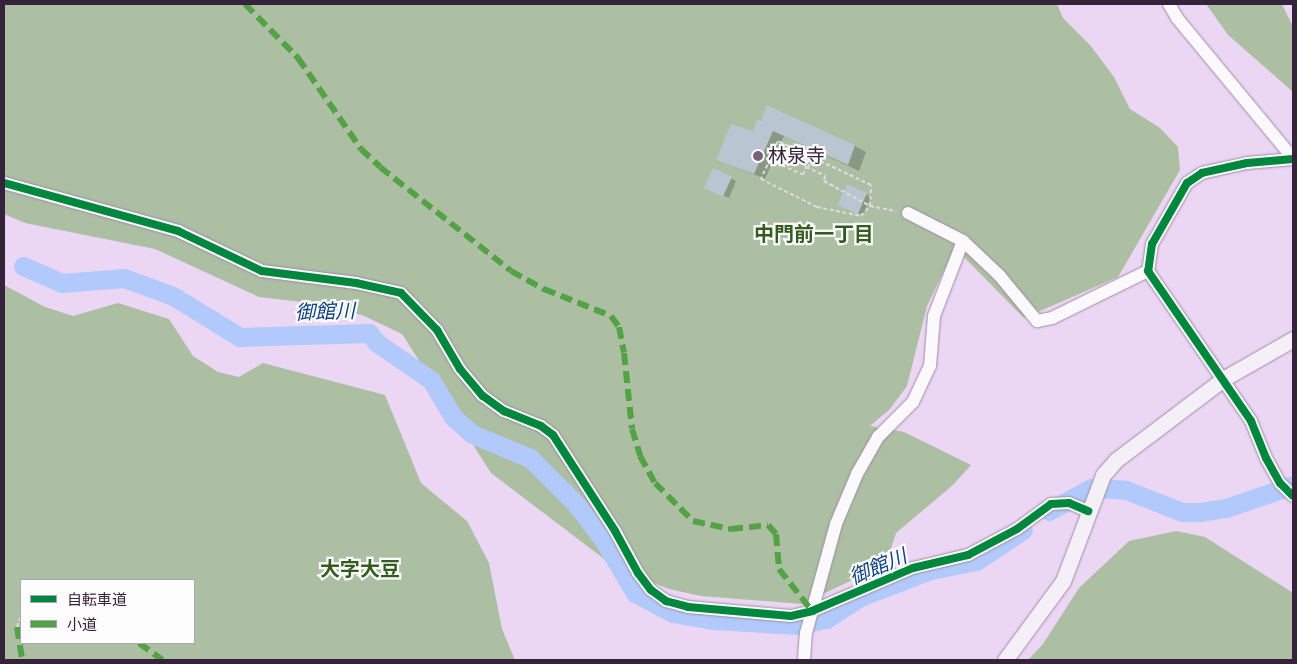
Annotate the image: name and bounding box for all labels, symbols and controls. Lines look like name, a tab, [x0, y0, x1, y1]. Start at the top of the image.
place label: 林泉寺	[768, 145, 825, 167]
marker: 林泉寺	[752, 150, 764, 162]
district label: 中門前一丁目	[754, 222, 874, 246]
water label: 御館川	[295, 299, 355, 325]
water label: 御館川	[846, 544, 910, 590]
district label: 大字大豆	[320, 557, 400, 581]
legend	[20, 579, 195, 644]
text: 自転車道	[67, 590, 127, 609]
text: 小道	[67, 615, 97, 634]

